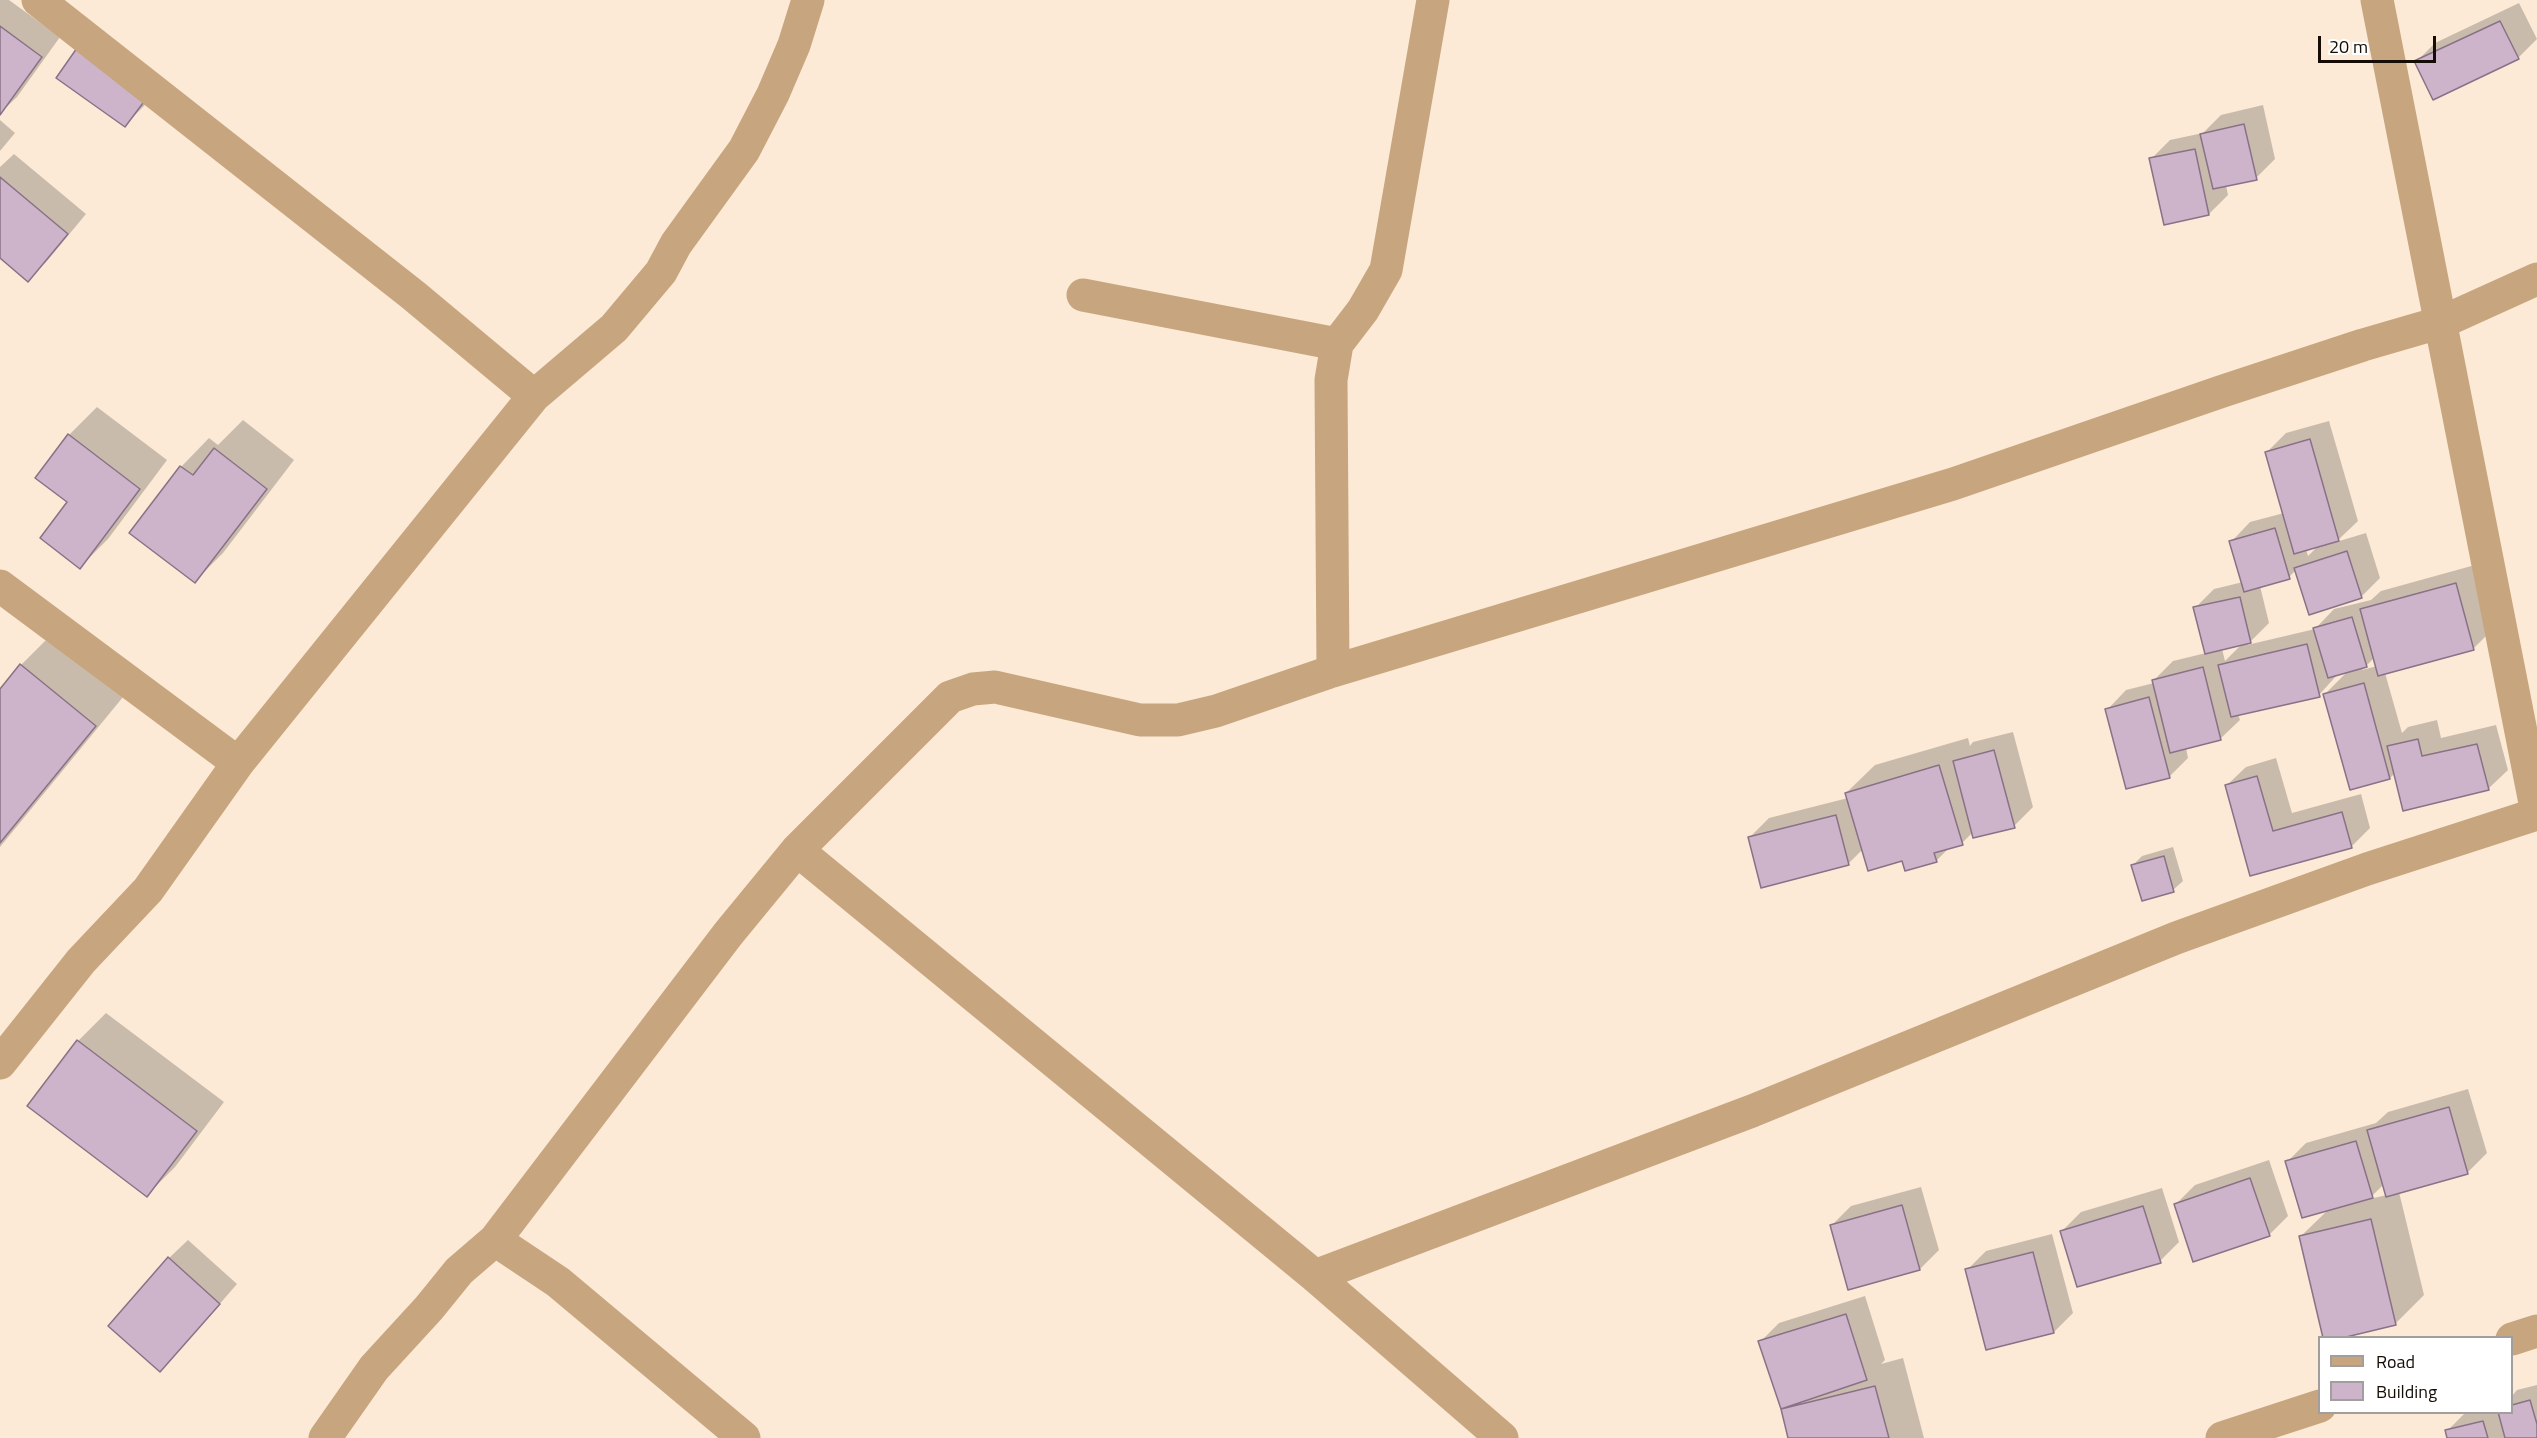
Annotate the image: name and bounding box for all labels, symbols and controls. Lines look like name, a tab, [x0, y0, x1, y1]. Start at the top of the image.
scale bar	[2321, 24, 2440, 62]
text: 20 m	[2329, 33, 2368, 60]
legend	[2318, 1336, 2513, 1414]
text: Road	[2376, 1348, 2415, 1375]
text: Building	[2376, 1378, 2437, 1405]

